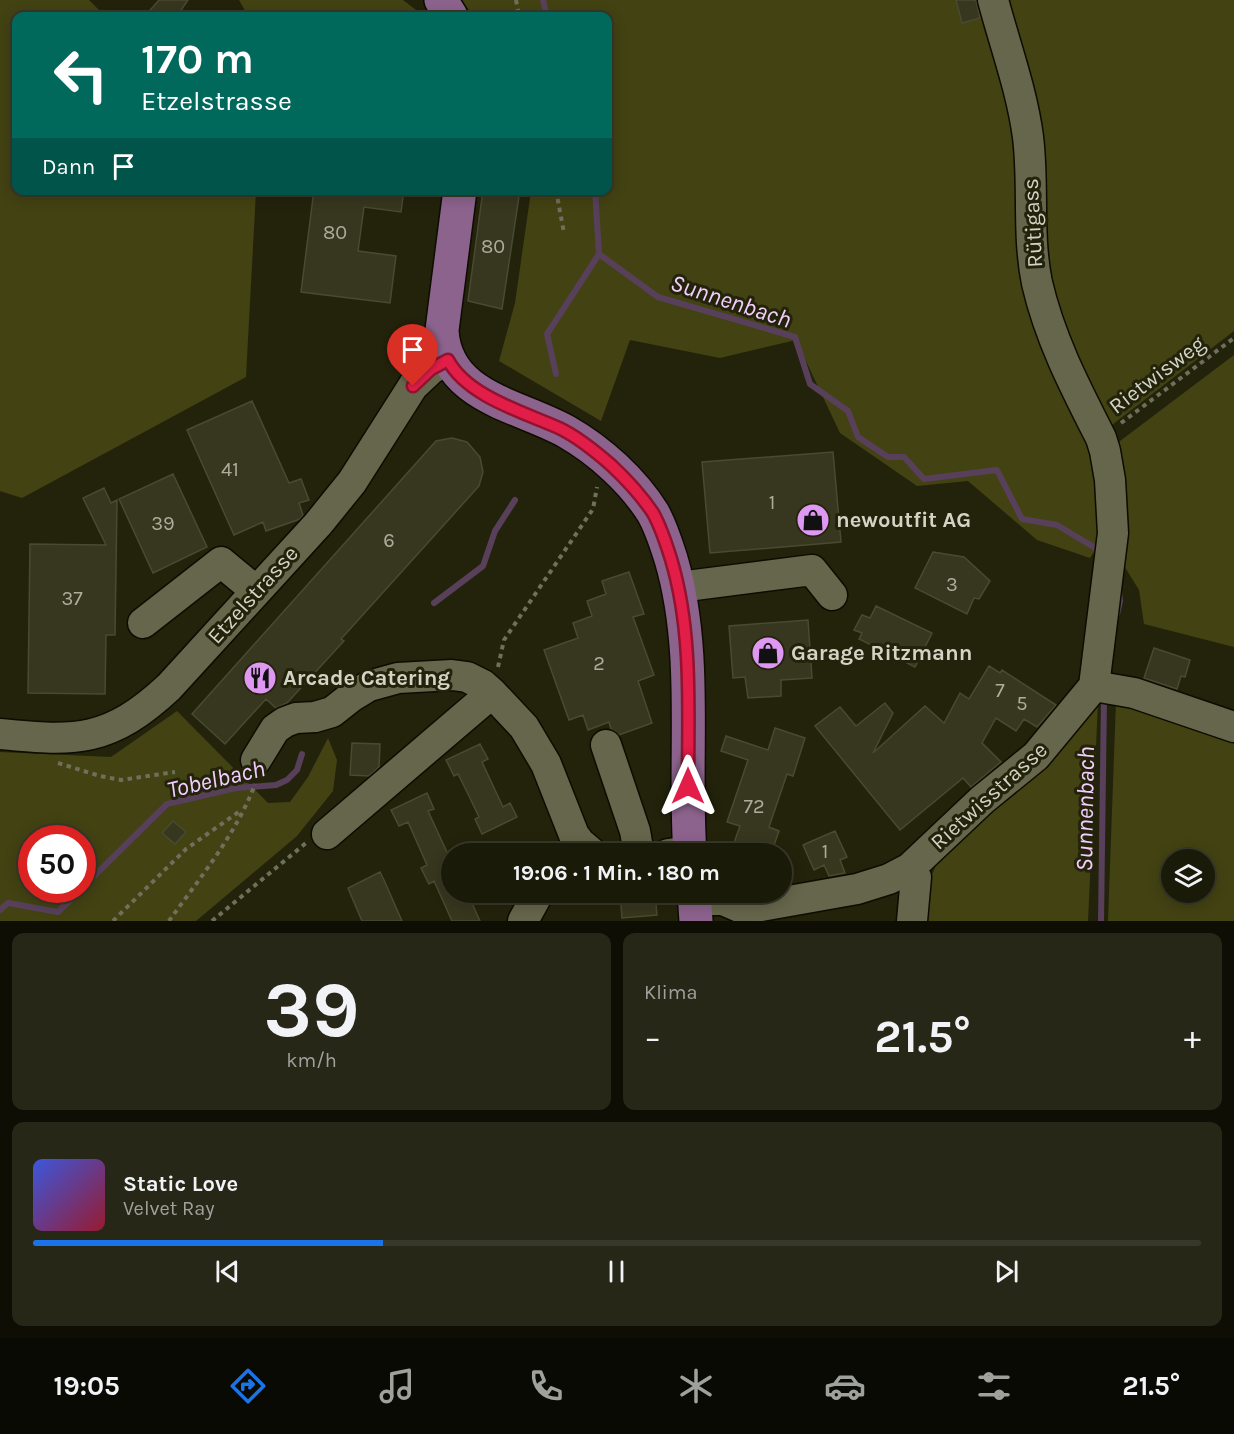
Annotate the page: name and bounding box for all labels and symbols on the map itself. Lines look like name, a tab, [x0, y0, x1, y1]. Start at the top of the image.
street label: Rütigass	[1018, 178, 1048, 268]
house number: 80	[323, 221, 347, 244]
house number: 80	[481, 235, 505, 258]
water label: Sunnenbach	[667, 268, 795, 334]
pin	[387, 324, 438, 386]
street label: Rietwisweg	[1104, 330, 1211, 419]
house number: 41	[221, 458, 239, 481]
house number: 1	[769, 491, 775, 514]
shop icon: newoutfit AG	[795, 502, 831, 538]
place label: newoutfit AG	[836, 507, 971, 533]
house number: 39	[151, 512, 175, 535]
house number: 6	[383, 529, 395, 552]
street label: Etzelstrasse	[202, 541, 304, 649]
house number: 3	[946, 573, 958, 596]
house number: 37	[61, 587, 83, 610]
shop icon: Garage Ritzmann	[750, 635, 786, 671]
place label: Garage Ritzmann	[791, 640, 972, 666]
house number: 2	[593, 652, 605, 675]
restaurant icon: Arcade Catering	[242, 660, 278, 696]
place label: Arcade Catering	[283, 665, 450, 691]
house number: 7	[995, 679, 1005, 702]
house number: 5	[1016, 692, 1028, 715]
street label: Rietwisstrasse	[925, 737, 1053, 855]
water label: Sunnenbach	[1070, 746, 1100, 872]
water label: Tobelbach	[164, 754, 268, 804]
position arrow	[656, 754, 720, 818]
house number: 72	[744, 795, 764, 818]
speed limit sign: 50	[18, 825, 96, 903]
house number: 1	[822, 840, 828, 863]

